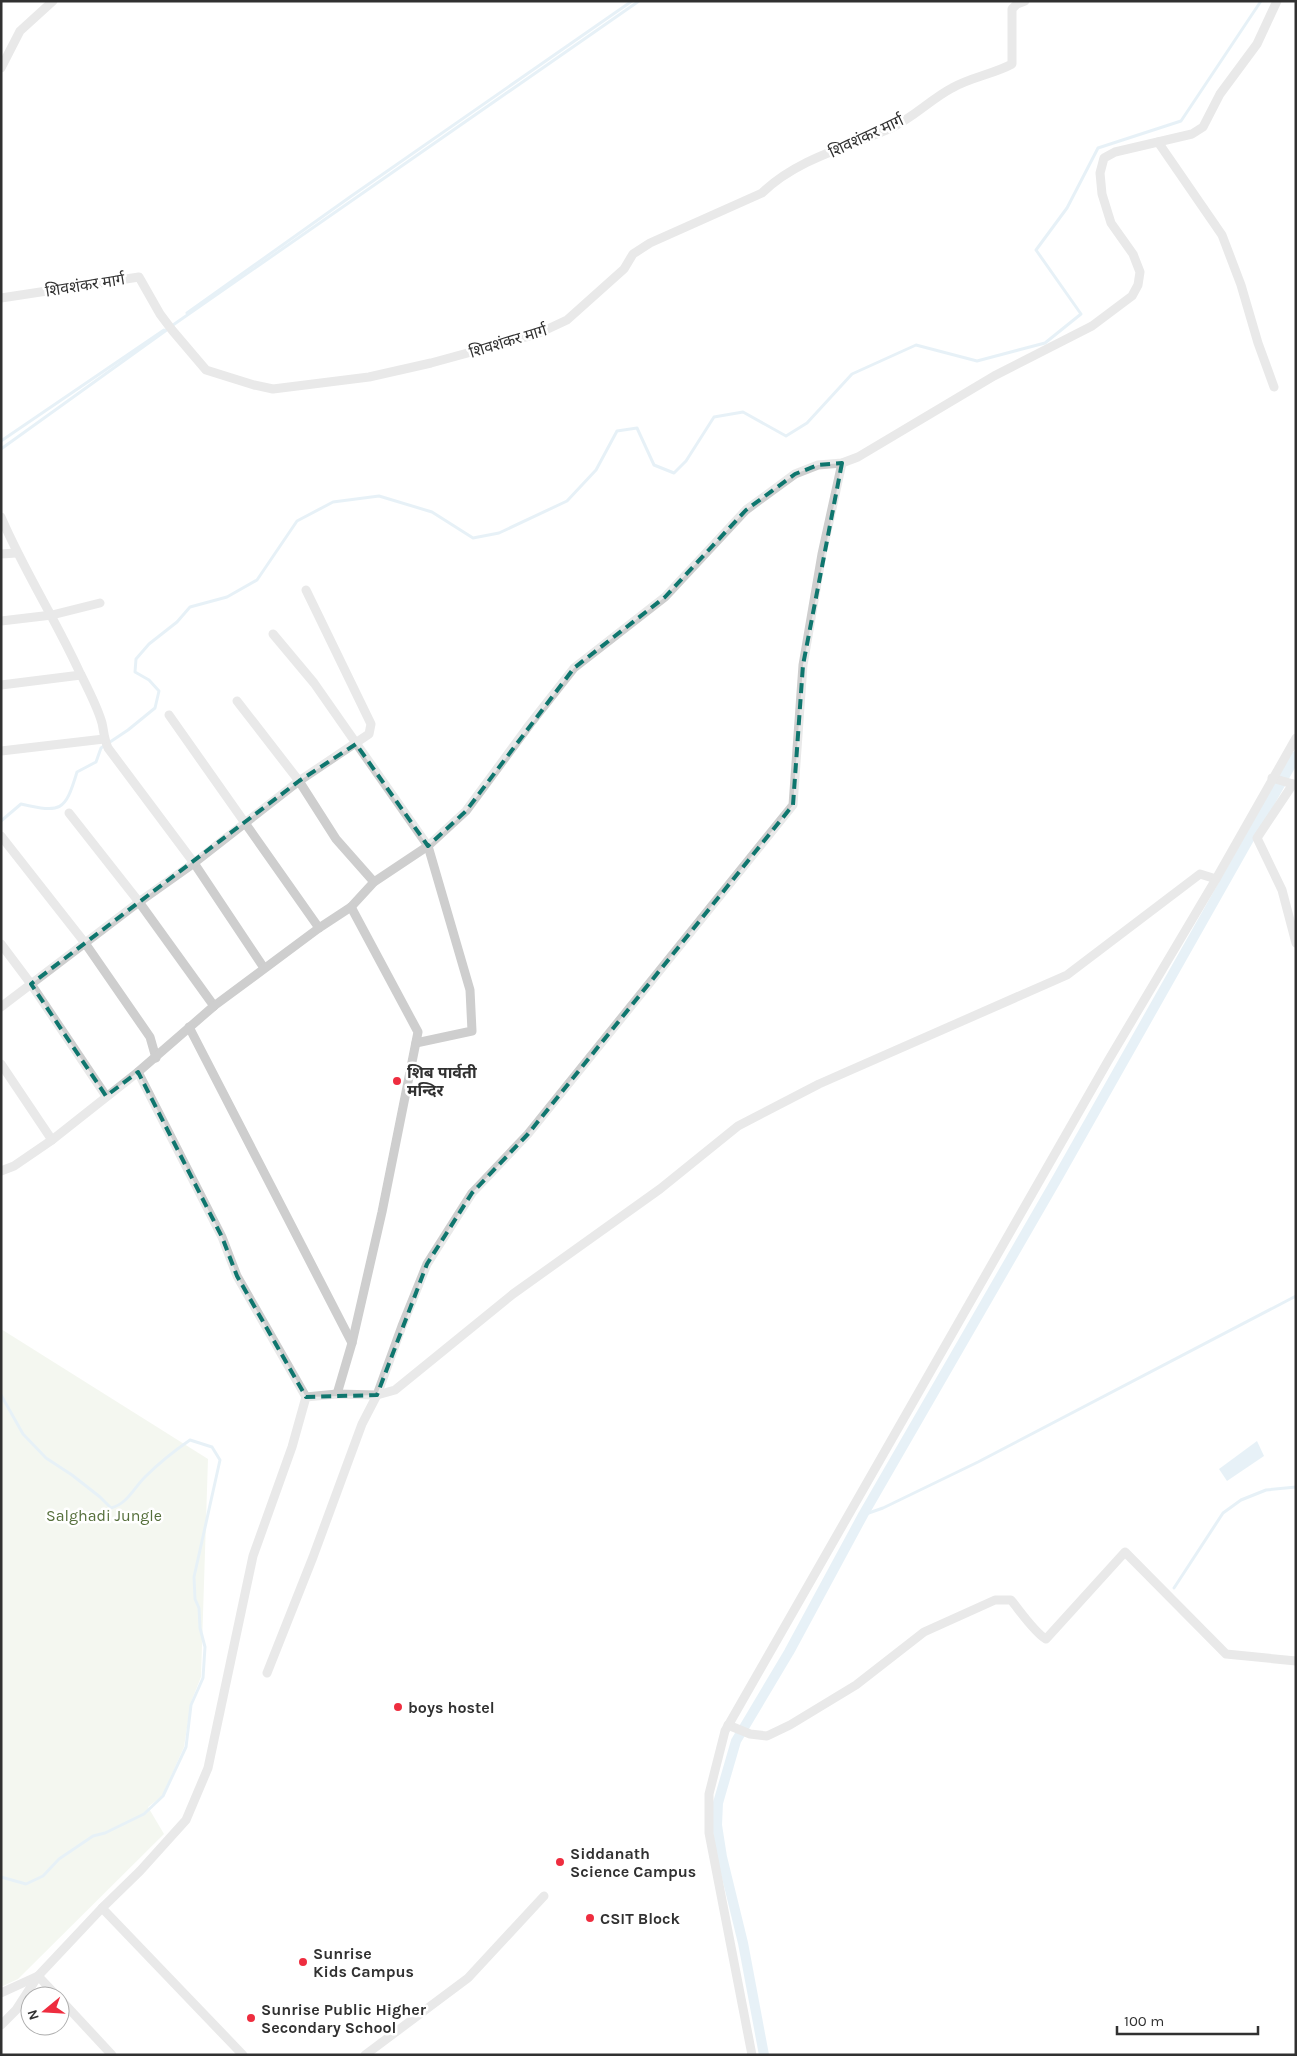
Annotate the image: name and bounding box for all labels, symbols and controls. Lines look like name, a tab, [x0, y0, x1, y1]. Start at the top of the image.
street label: शिवशंकर मार्ग	[826, 110, 907, 162]
street label: शिवशंकर मार्ग	[44, 269, 127, 301]
street label: शिवशंकर मार्ग	[467, 320, 550, 362]
place label: शिब पार्वती मन्दिर	[407, 1063, 477, 1100]
marker: शिब पार्वती मन्दिर	[391, 1075, 403, 1087]
park label: Salghadi Jungle	[46, 1506, 162, 1525]
place label: boys hostel	[408, 1698, 495, 1717]
marker: boys hostel	[392, 1701, 404, 1713]
place label: Siddanath Science Campus	[570, 1844, 696, 1881]
marker: Siddanath Science Campus	[554, 1856, 566, 1868]
place label: CSIT Block	[600, 1909, 681, 1928]
marker: CSIT Block	[584, 1912, 596, 1924]
place label: Sunrise Kids Campus	[313, 1944, 414, 1981]
marker: Sunrise Kids Campus	[297, 1956, 309, 1968]
north arrow	[20, 1986, 70, 2036]
place label: Sunrise Public Higher Secondary School	[261, 2000, 427, 2037]
scale bar	[1117, 2004, 1258, 2036]
text: N	[23, 2007, 43, 2022]
marker: Sunrise Public Higher Secondary School	[245, 2012, 257, 2024]
text: 100 m	[1124, 2012, 1164, 2030]

